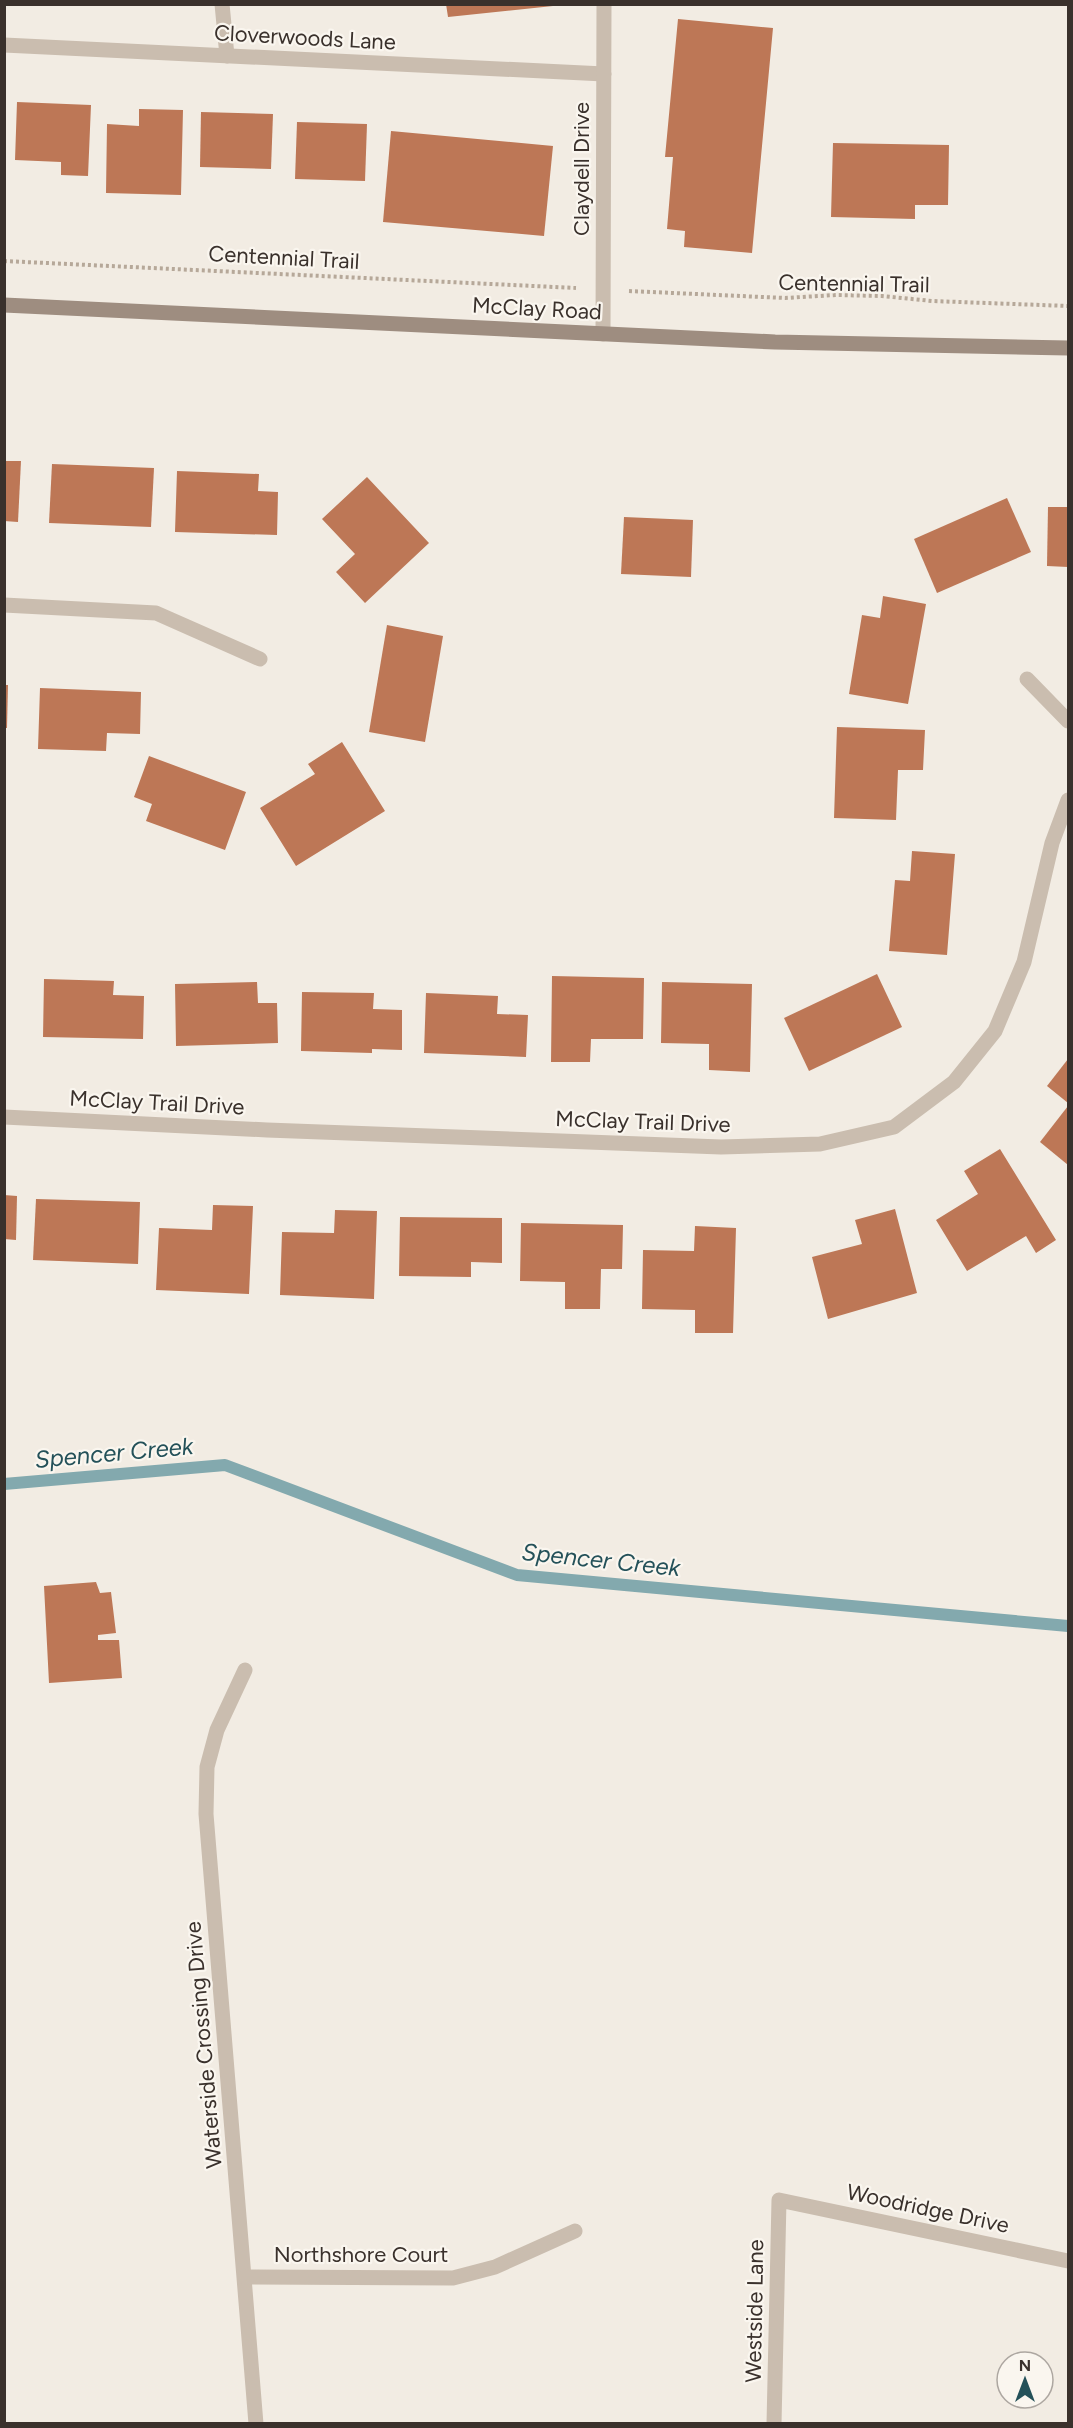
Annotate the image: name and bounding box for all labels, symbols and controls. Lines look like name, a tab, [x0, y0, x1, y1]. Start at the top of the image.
street label: Cloverwoods Lane	[213, 19, 396, 56]
street label: Claydell Drive	[568, 102, 595, 236]
street label: Centennial Trail	[208, 240, 360, 275]
street label: Centennial Trail	[778, 269, 930, 298]
street label: McClay Road	[471, 292, 603, 325]
street label: McClay Trail Drive	[69, 1084, 245, 1121]
street label: McClay Trail Drive	[555, 1105, 731, 1138]
water label: Spencer Creek	[33, 1431, 196, 1474]
water label: Spencer Creek	[520, 1537, 683, 1582]
street label: Waterside Crossing Drive	[179, 1920, 228, 2170]
street label: Woodridge Drive	[844, 2178, 1012, 2239]
street label: Westside Lane	[740, 2239, 769, 2383]
street label: Northshore Court	[274, 2241, 448, 2268]
north arrow	[995, 2350, 1055, 2410]
text: N	[1019, 2356, 1031, 2375]

